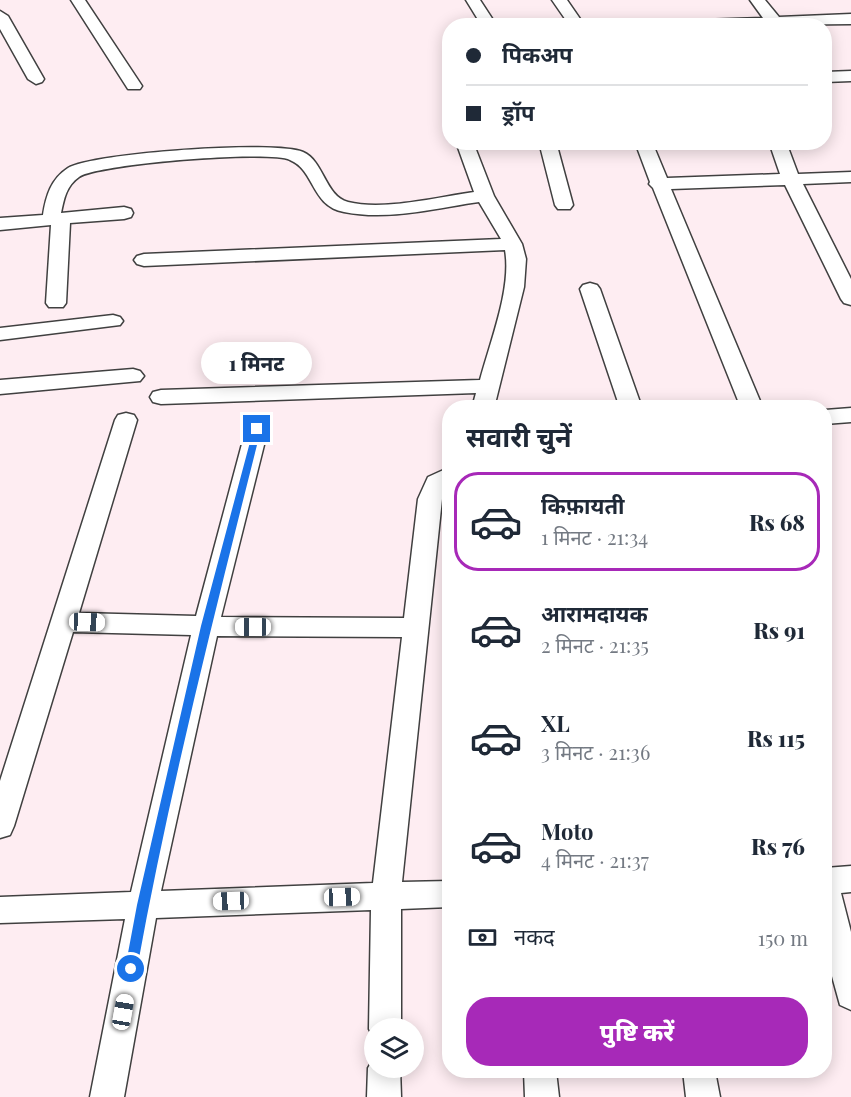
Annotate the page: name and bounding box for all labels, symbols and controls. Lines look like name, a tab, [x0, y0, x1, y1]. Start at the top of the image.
text: पिकअप	[502, 39, 573, 69]
text: ड्रॉप	[502, 97, 535, 127]
callout: 1 मिनट	[202, 342, 312, 384]
text: 1 मिनट	[229, 349, 284, 376]
route end	[243, 415, 270, 442]
text: सवारी चुनें	[466, 418, 572, 454]
text: किफ़ायती	[541, 490, 625, 520]
icon: car	[469, 495, 523, 549]
text: Rs 68	[749, 507, 805, 537]
text: 1 मिनट · 21:34	[541, 523, 648, 550]
text: आरामदायक	[541, 598, 648, 628]
icon: car	[469, 603, 523, 657]
car	[69, 612, 105, 632]
text: Rs 91	[753, 615, 805, 645]
car	[235, 618, 271, 636]
text: 2 मिनट · 21:35	[541, 631, 649, 658]
text: XL	[541, 708, 570, 738]
icon: car	[469, 711, 523, 765]
text: Rs 115	[747, 723, 805, 753]
text: 3 मिनट · 21:36	[541, 738, 650, 765]
text: Moto	[541, 816, 594, 846]
icon: car	[469, 819, 523, 873]
text: Rs 76	[751, 831, 805, 861]
text: 4 मिनट · 21:37	[541, 846, 649, 873]
car	[324, 887, 360, 907]
car	[213, 891, 249, 911]
icon: cash	[466, 921, 499, 954]
text: नकद	[514, 921, 555, 951]
text: 150 m	[758, 924, 808, 951]
route start	[117, 955, 144, 982]
car	[111, 993, 135, 1031]
button: पुष्टि करें	[466, 997, 808, 1066]
map controls	[364, 1018, 424, 1078]
button: layers	[364, 1018, 424, 1078]

